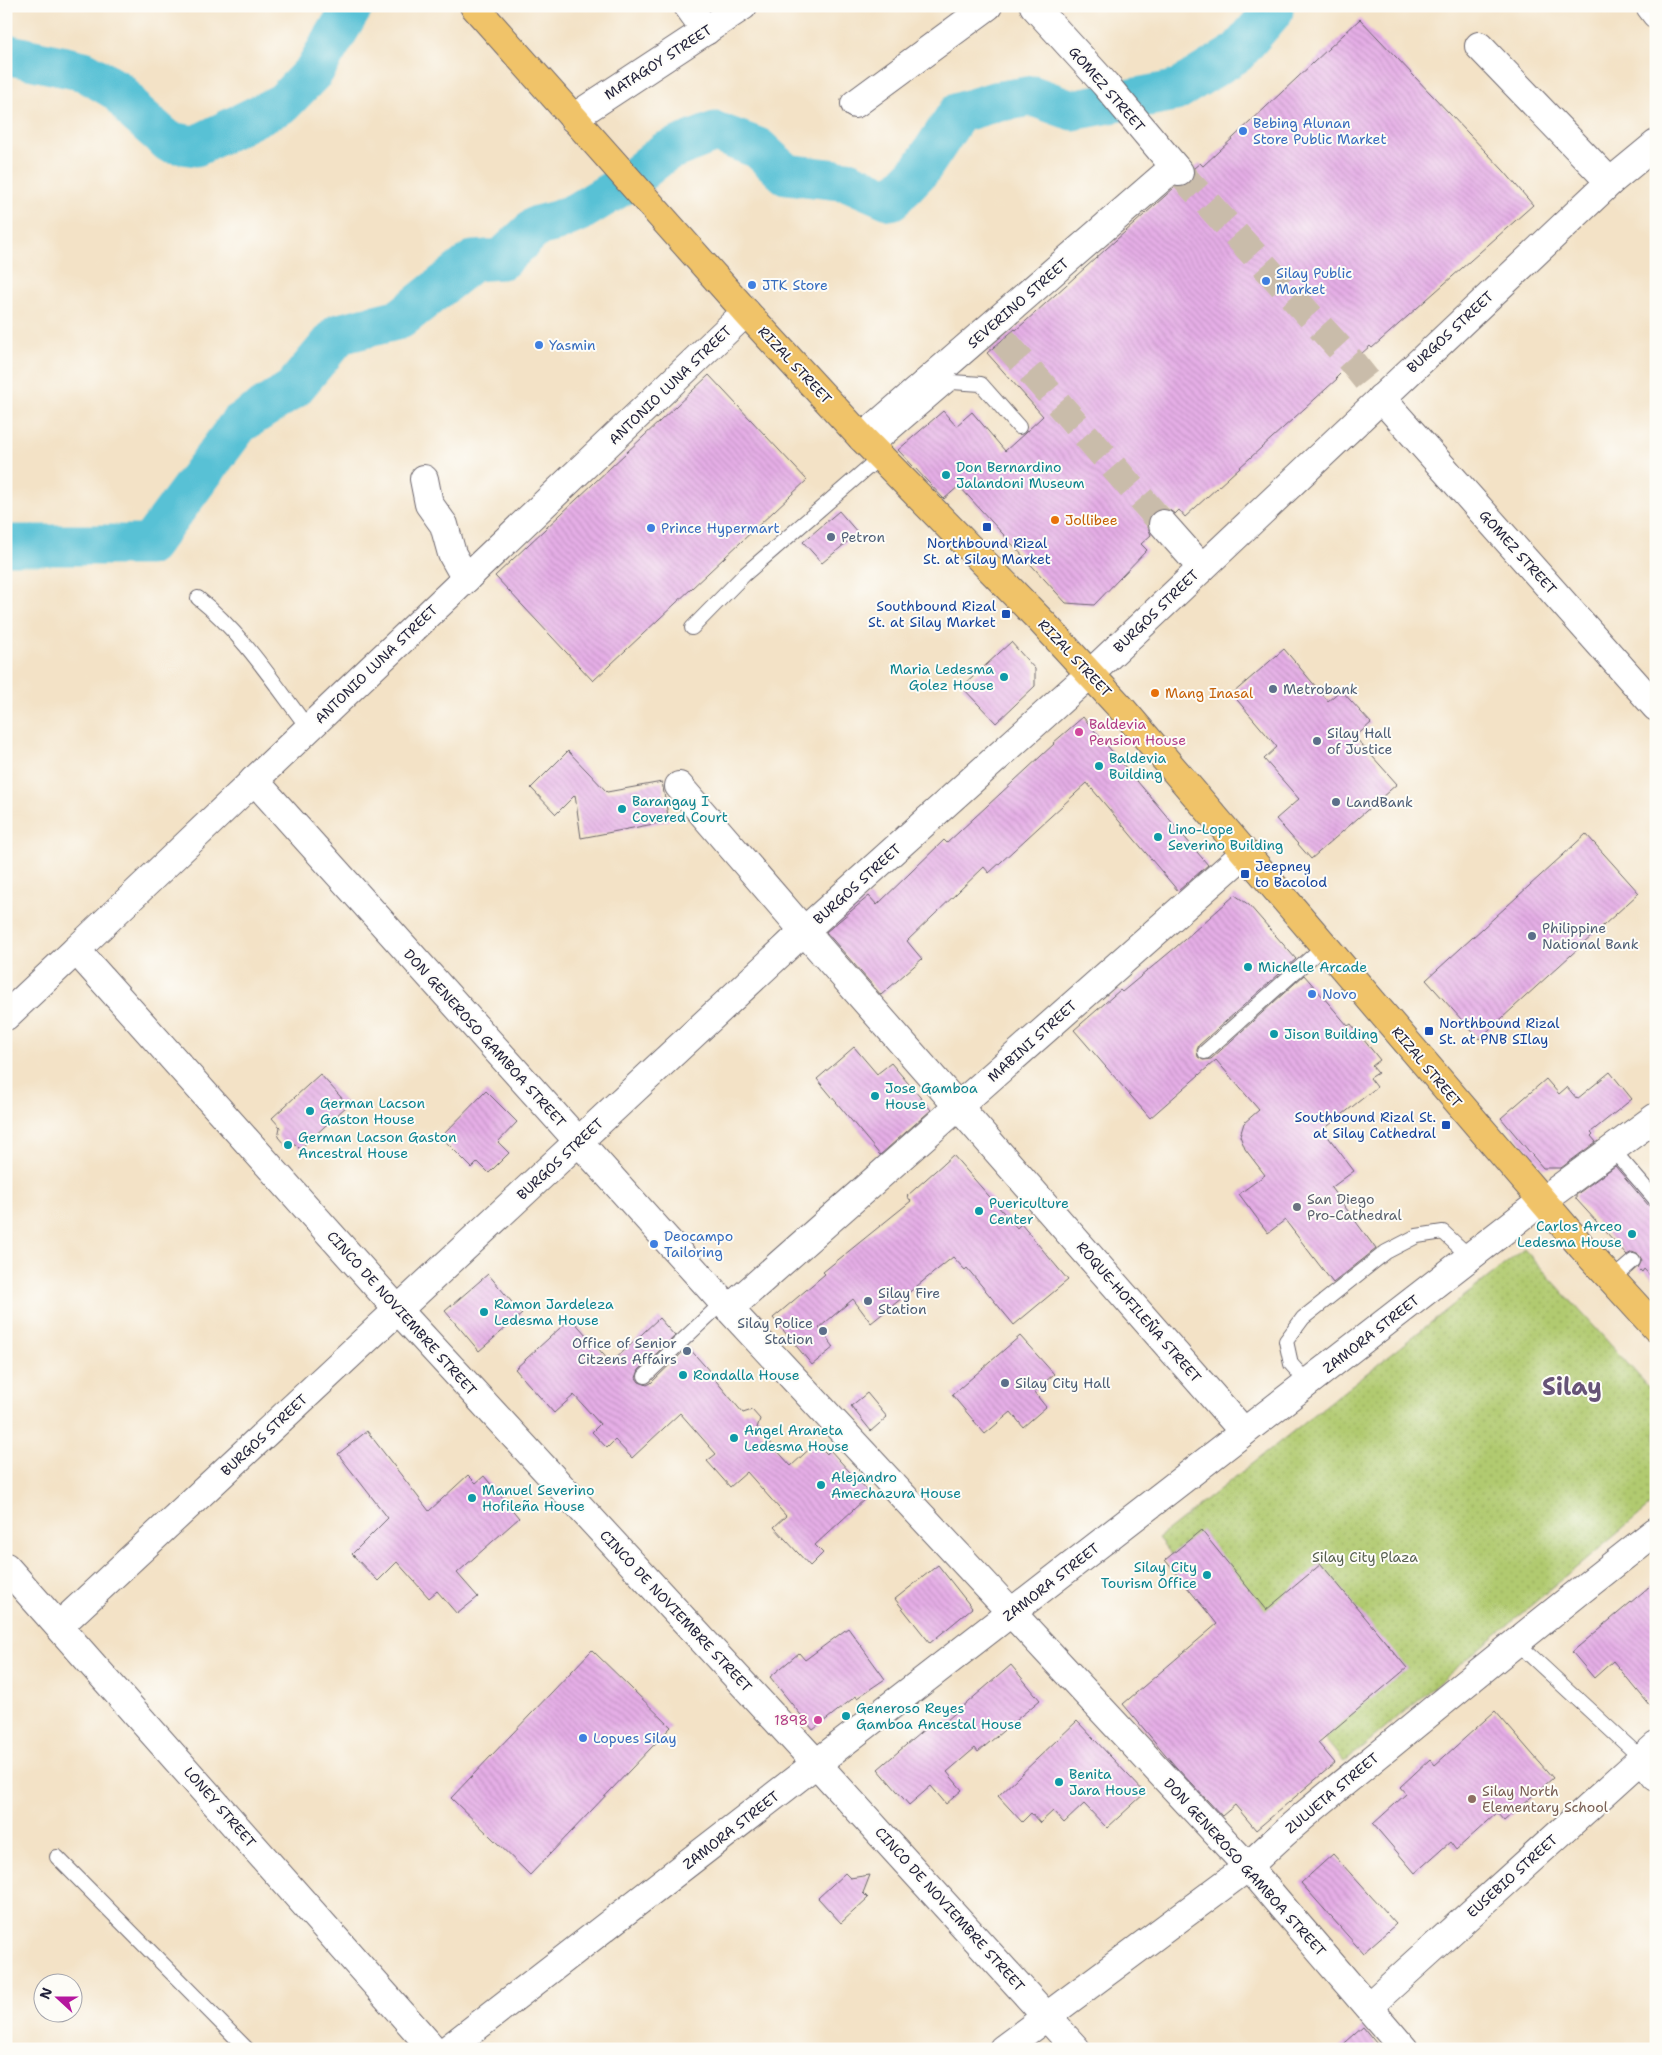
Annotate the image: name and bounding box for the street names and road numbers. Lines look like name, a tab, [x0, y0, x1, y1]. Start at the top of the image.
street label: MATAGOY STREET	[601, 20, 716, 104]
street label: GOMEZ STREET	[1065, 43, 1149, 136]
street label: SEVERINO STREET	[964, 254, 1073, 352]
street label: BURGOS STREET	[1403, 287, 1497, 377]
street label: ANTONIO LUNA STREET	[605, 321, 735, 448]
street label: RIZAL STREET	[754, 322, 836, 408]
street label: GOMEZ STREET	[1475, 506, 1561, 598]
street label: BURGOS STREET	[1109, 565, 1203, 656]
street label: ANTONIO LUNA STREET	[311, 600, 441, 727]
street label: RIZAL STREET	[1034, 615, 1116, 701]
street label: BURGOS STREET	[809, 840, 905, 928]
street label: DON GENEROSO GAMBOA STREET	[400, 945, 570, 1131]
street label: MABINI STREET	[984, 996, 1081, 1086]
street label: RIZAL STREET	[1388, 1023, 1466, 1111]
street label: BURGOS STREET	[513, 1114, 607, 1204]
street label: CINCO DE NOVIEMBRE STREET	[323, 1227, 481, 1399]
street label: ROQUE-HOFILEÑA STREET	[1073, 1237, 1206, 1387]
street label: ZAMORA STREET	[1319, 1291, 1423, 1377]
street label: BURGOS STREET	[217, 1390, 311, 1480]
street label: CINCO DE NOVIEMBRE STREET	[596, 1526, 756, 1696]
street label: ZAMORA STREET	[999, 1539, 1103, 1625]
street label: ZULUETA STREET	[1282, 1748, 1383, 1837]
street label: LONEY STREET	[180, 1763, 260, 1851]
street label: DON GENEROSO GAMBOA STREET	[1160, 1774, 1330, 1960]
street label: ZAMORA STREET	[679, 1787, 783, 1873]
street label: CINCO DE NOVIEMBRE STREET	[871, 1823, 1029, 1995]
street label: EUSEBIO STREET	[1463, 1830, 1561, 1922]

